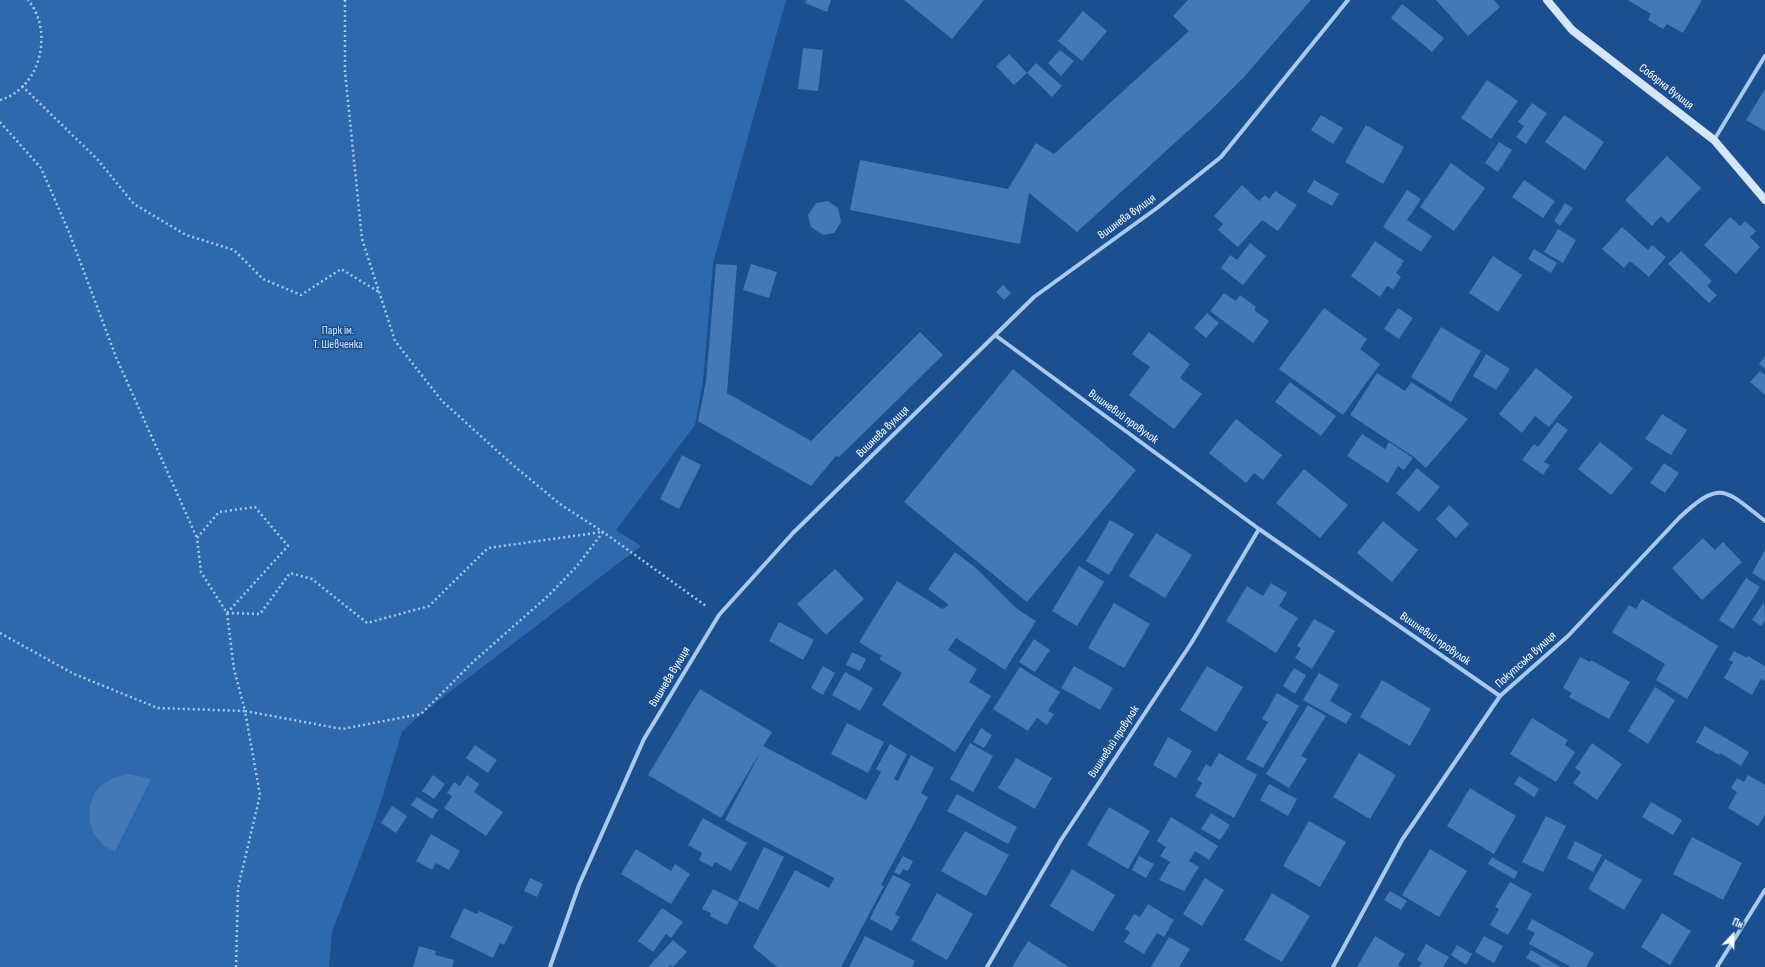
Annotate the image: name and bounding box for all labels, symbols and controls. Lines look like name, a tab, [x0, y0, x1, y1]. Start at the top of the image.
street label: Соборна вулиця	[1636, 61, 1696, 113]
street label: Вишнева вулиця	[1095, 191, 1159, 243]
park label: Парк ім. Т. Шевченка	[313, 324, 363, 352]
street label: Вишневий провулок	[1085, 387, 1161, 447]
street label: Вишнева вулиця	[854, 403, 912, 461]
street label: Вишневий провулок	[1397, 609, 1473, 669]
street label: Покутська вулиця	[1493, 629, 1559, 691]
street label: Вишнева вулиця	[646, 644, 694, 710]
street label: Вишневий провулок	[1085, 703, 1143, 781]
north arrow	[1713, 915, 1753, 955]
text: Пн	[1730, 915, 1745, 931]

